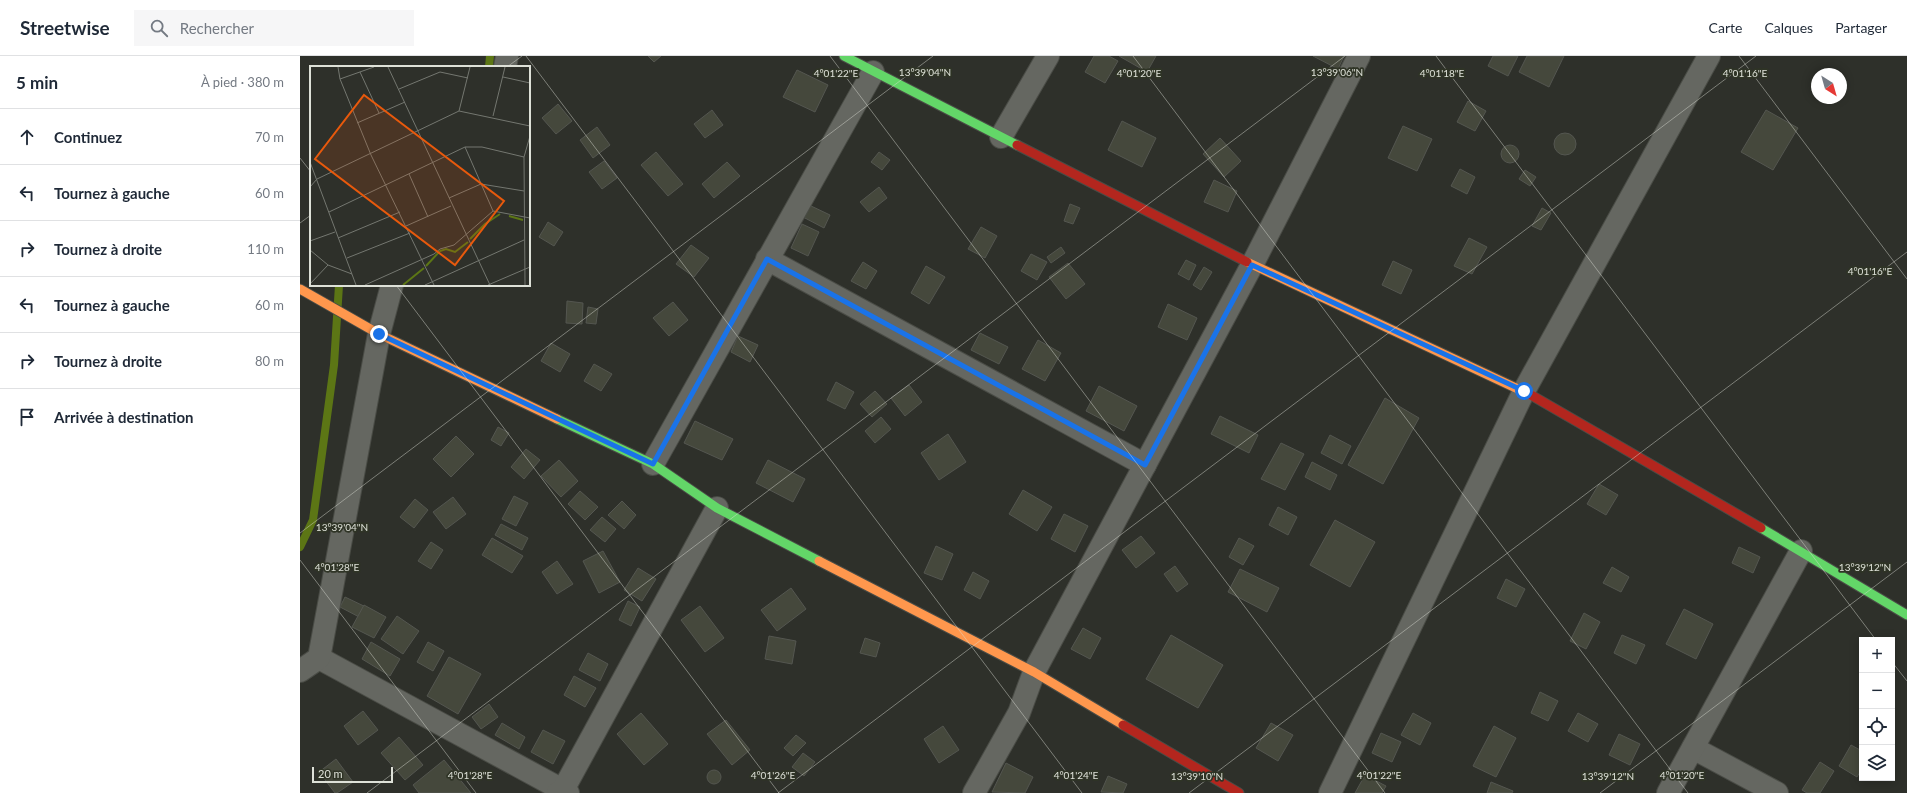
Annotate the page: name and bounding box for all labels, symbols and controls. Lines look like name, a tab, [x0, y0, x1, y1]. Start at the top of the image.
search box	[134, 10, 414, 46]
text: Streetwise	[20, 16, 110, 39]
icon: search	[148, 17, 170, 39]
text: Rechercher	[180, 19, 254, 37]
text: Carte	[1709, 19, 1742, 36]
text: Calques	[1764, 19, 1813, 36]
text: Partager	[1835, 19, 1887, 36]
inset map	[310, 66, 530, 286]
text: 13°39'04"N	[899, 66, 951, 78]
text: 13°39'06"N	[1311, 66, 1363, 78]
text: 4°01'22"E	[814, 67, 859, 79]
text: 4°01'20"E	[1117, 67, 1162, 79]
text: 4°01'18"E	[1420, 67, 1465, 79]
text: 4°01'16"E	[1723, 67, 1768, 79]
north arrow	[1811, 68, 1847, 104]
text: 5 min	[16, 72, 58, 93]
text: À pied · 380 m	[201, 74, 284, 90]
icon: ahead	[16, 126, 38, 148]
text: Continuez	[54, 128, 122, 146]
text: 70 m	[255, 129, 284, 145]
icon: left	[16, 182, 38, 204]
text: Tournez à gauche	[54, 184, 170, 202]
text: 60 m	[255, 185, 284, 201]
icon: right	[16, 238, 38, 260]
text: Tournez à droite	[54, 240, 162, 258]
text: 110 m	[247, 241, 284, 257]
text: 4°01'16"E	[1848, 265, 1893, 277]
icon: left	[16, 294, 38, 316]
text: Tournez à gauche	[54, 296, 170, 314]
text: 60 m	[255, 297, 284, 313]
route end	[370, 325, 388, 343]
icon: right	[16, 350, 38, 372]
text: Tournez à droite	[54, 352, 162, 370]
text: 80 m	[255, 353, 284, 369]
route start	[1515, 382, 1533, 400]
icon: arrive	[16, 406, 38, 428]
text: Arrivée à destination	[54, 408, 193, 426]
text: 13°39'04"N	[316, 521, 368, 533]
text: 4°01'28"E	[315, 561, 360, 573]
text: 13°39'12"N	[1839, 561, 1891, 573]
map controls	[1859, 637, 1895, 781]
button: +	[1859, 637, 1895, 673]
button: −	[1859, 673, 1895, 709]
button: locate	[1859, 709, 1895, 745]
button: layers	[1859, 745, 1895, 781]
scale bar	[312, 765, 393, 784]
text: 20 m	[318, 767, 343, 780]
text: 4°01'28"E	[448, 769, 493, 781]
text: 4°01'26"E	[751, 769, 796, 781]
text: 4°01'24"E	[1054, 769, 1099, 781]
text: 4°01'22"E	[1357, 769, 1402, 781]
text: 4°01'20"E	[1660, 769, 1705, 781]
text: 13°39'10"N	[1171, 770, 1223, 782]
text: 13°39'12"N	[1582, 770, 1634, 782]

